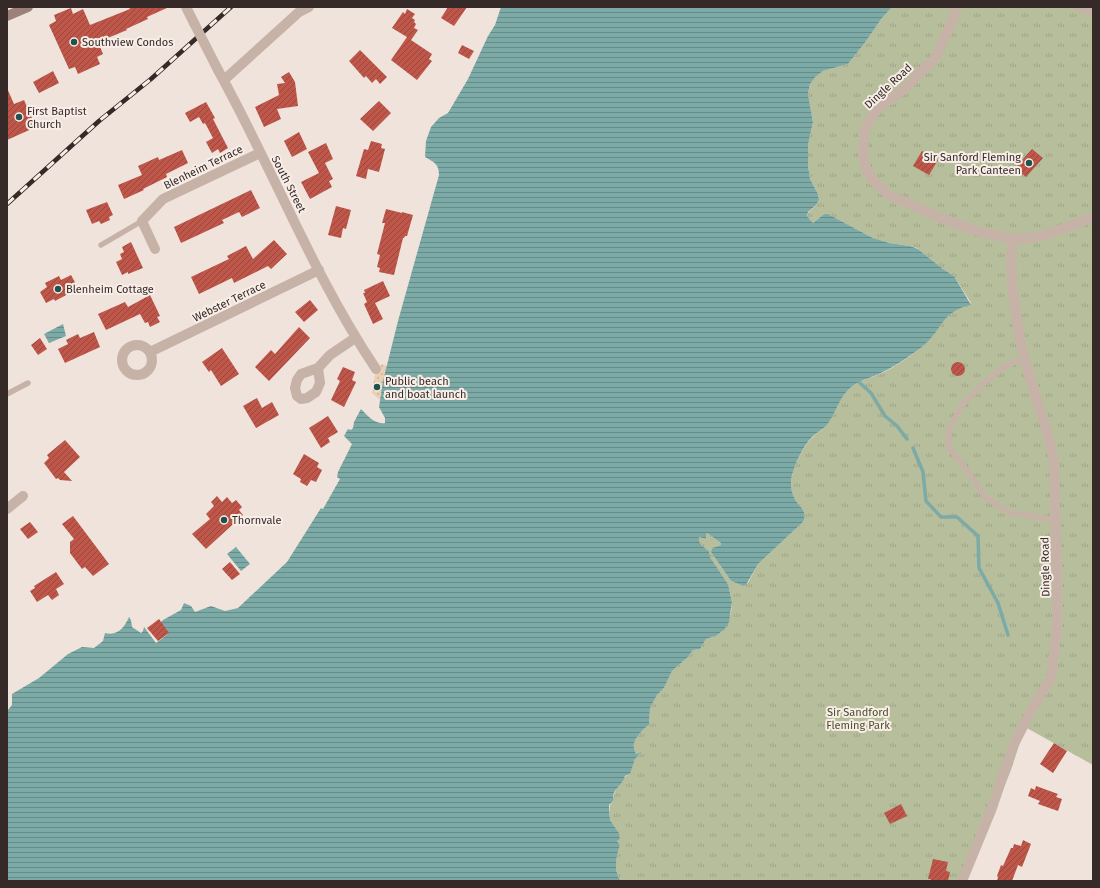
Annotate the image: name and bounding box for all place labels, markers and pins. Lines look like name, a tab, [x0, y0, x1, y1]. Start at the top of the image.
place label: Southview Condos	[82, 36, 173, 49]
marker: Southview Condos	[69, 37, 79, 47]
place label: First Baptist Church	[27, 105, 87, 131]
marker: First Baptist Church	[14, 112, 24, 122]
place label: Sir Sanford Fleming Park Canteen	[924, 151, 1021, 177]
marker: Sir Sanford Fleming Park Canteen	[1024, 158, 1034, 168]
place label: Blenheim Cottage	[66, 283, 154, 296]
marker: Blenheim Cottage	[53, 284, 63, 294]
place label: Public beach and boat launch	[385, 375, 466, 401]
marker: Public beach and boat launch	[372, 382, 382, 392]
place label: Thornvale	[232, 514, 281, 527]
marker: Thornvale	[219, 515, 229, 525]

